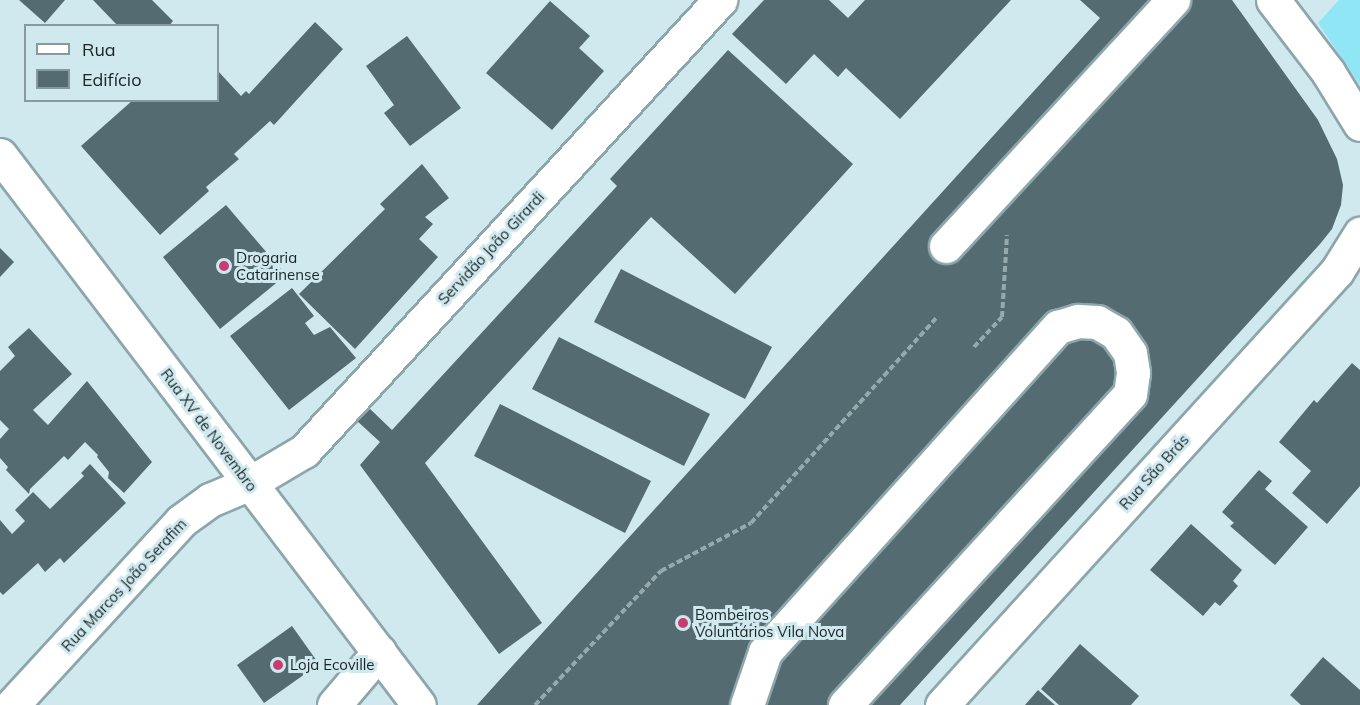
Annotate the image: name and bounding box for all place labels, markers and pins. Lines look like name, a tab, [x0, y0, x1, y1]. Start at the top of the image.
place label: Drogaria Catarinense	[236, 248, 320, 283]
marker: Drogaria Catarinense	[217, 259, 231, 273]
place label: Bombeiros Voluntários Vila Nova	[695, 605, 844, 640]
marker: Bombeiros Voluntários Vila Nova	[676, 616, 690, 630]
place label: Loja Ecoville	[290, 656, 374, 674]
marker: Loja Ecoville	[271, 658, 285, 672]

